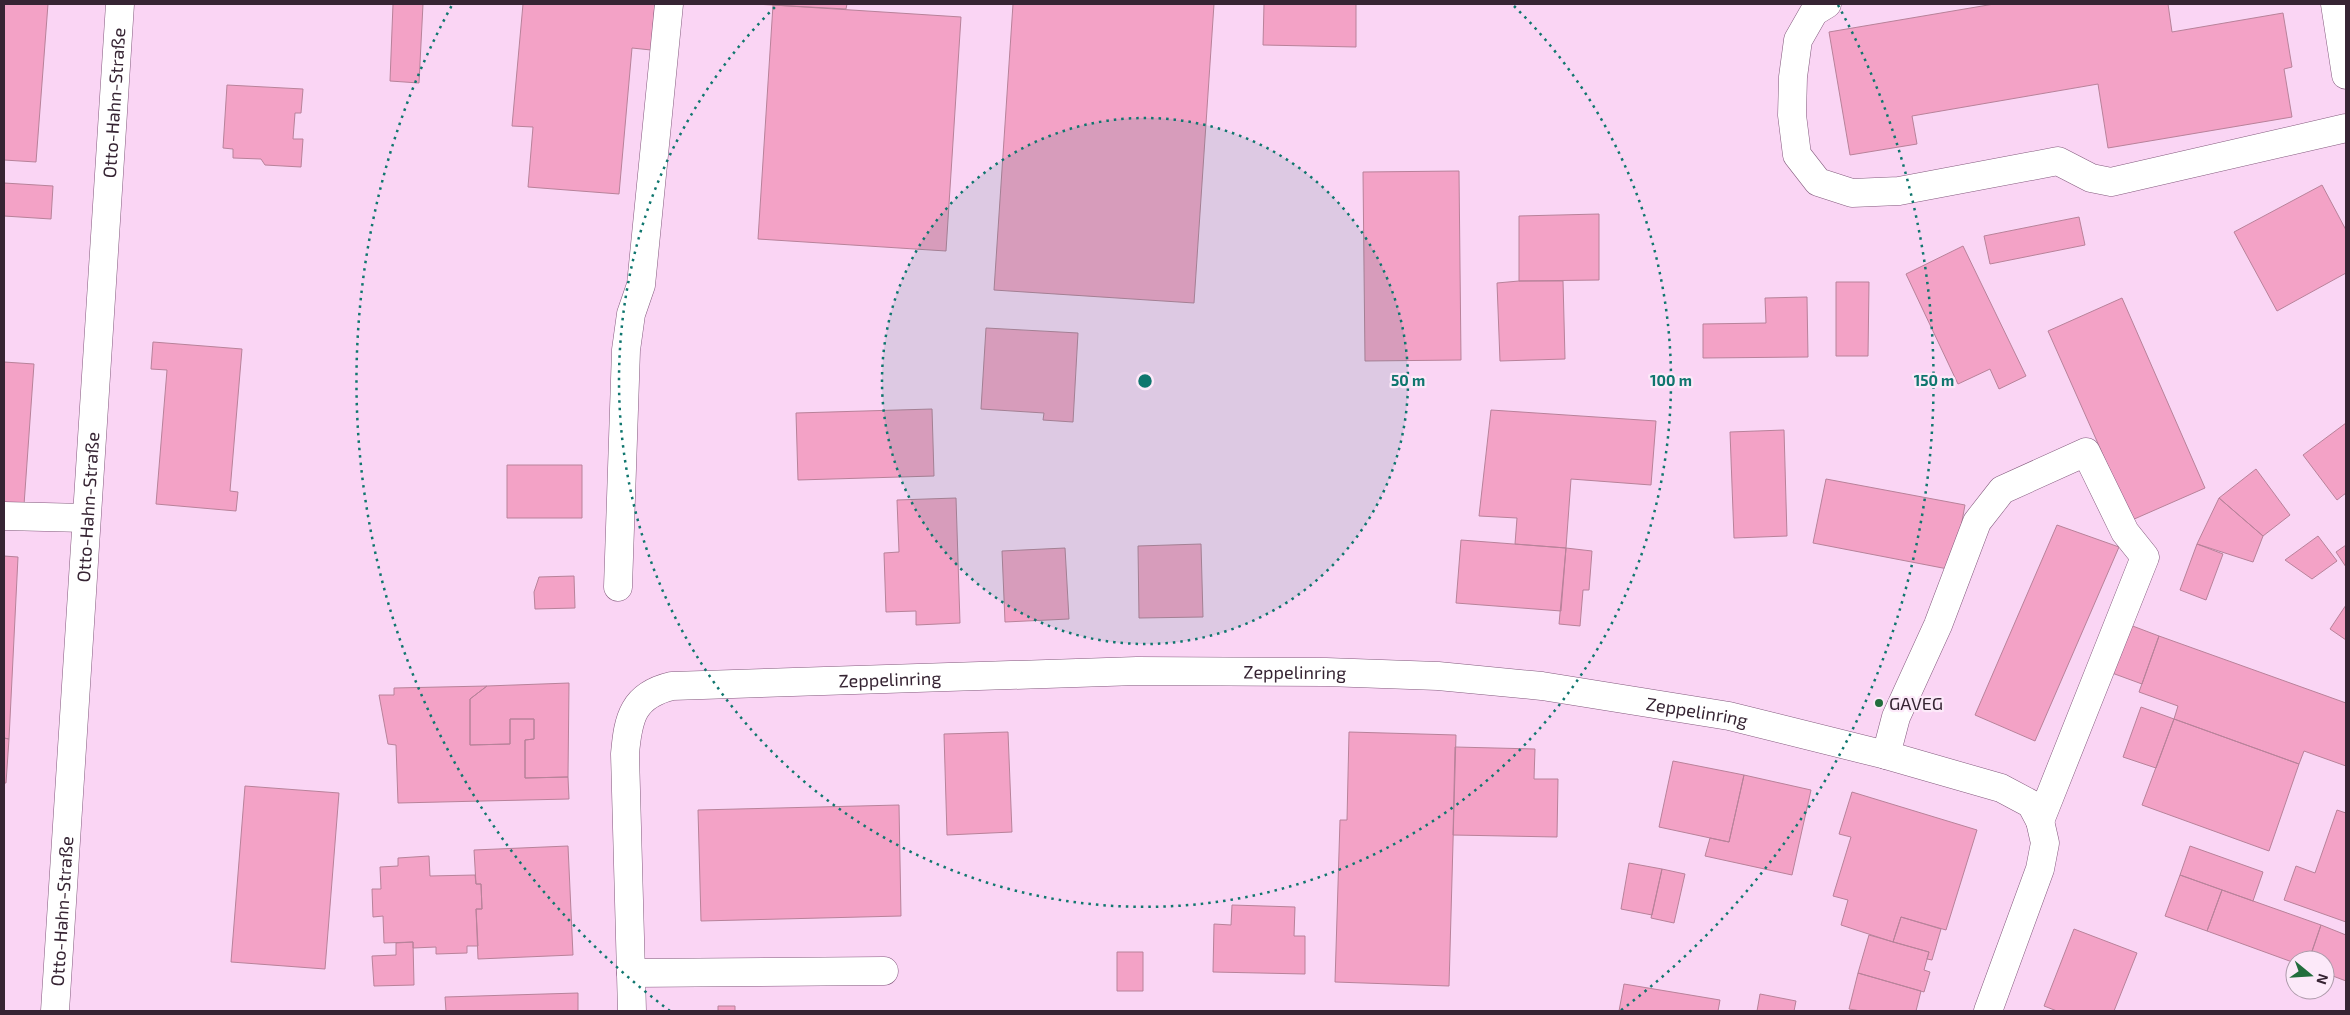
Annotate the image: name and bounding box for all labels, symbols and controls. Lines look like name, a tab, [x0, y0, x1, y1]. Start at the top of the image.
street label: Otto-Hahn-Straße	[98, 27, 129, 179]
text: 50 m	[1391, 371, 1425, 389]
text: 100 m	[1650, 371, 1692, 389]
text: 150 m	[1914, 371, 1954, 389]
centre of rings	[1136, 372, 1154, 390]
street label: Otto-Hahn-Straße	[72, 431, 103, 583]
street label: Zeppelinring	[1243, 661, 1347, 684]
street label: Zeppelinring	[838, 666, 942, 692]
street label: Zeppelinring	[1645, 692, 1750, 731]
place label: GAVEG	[1889, 692, 1943, 714]
marker: GAVEG	[1873, 697, 1885, 709]
street label: Otto-Hahn-Straße	[46, 835, 77, 987]
north arrow	[2285, 950, 2335, 1000]
text: N	[2313, 972, 2332, 987]

